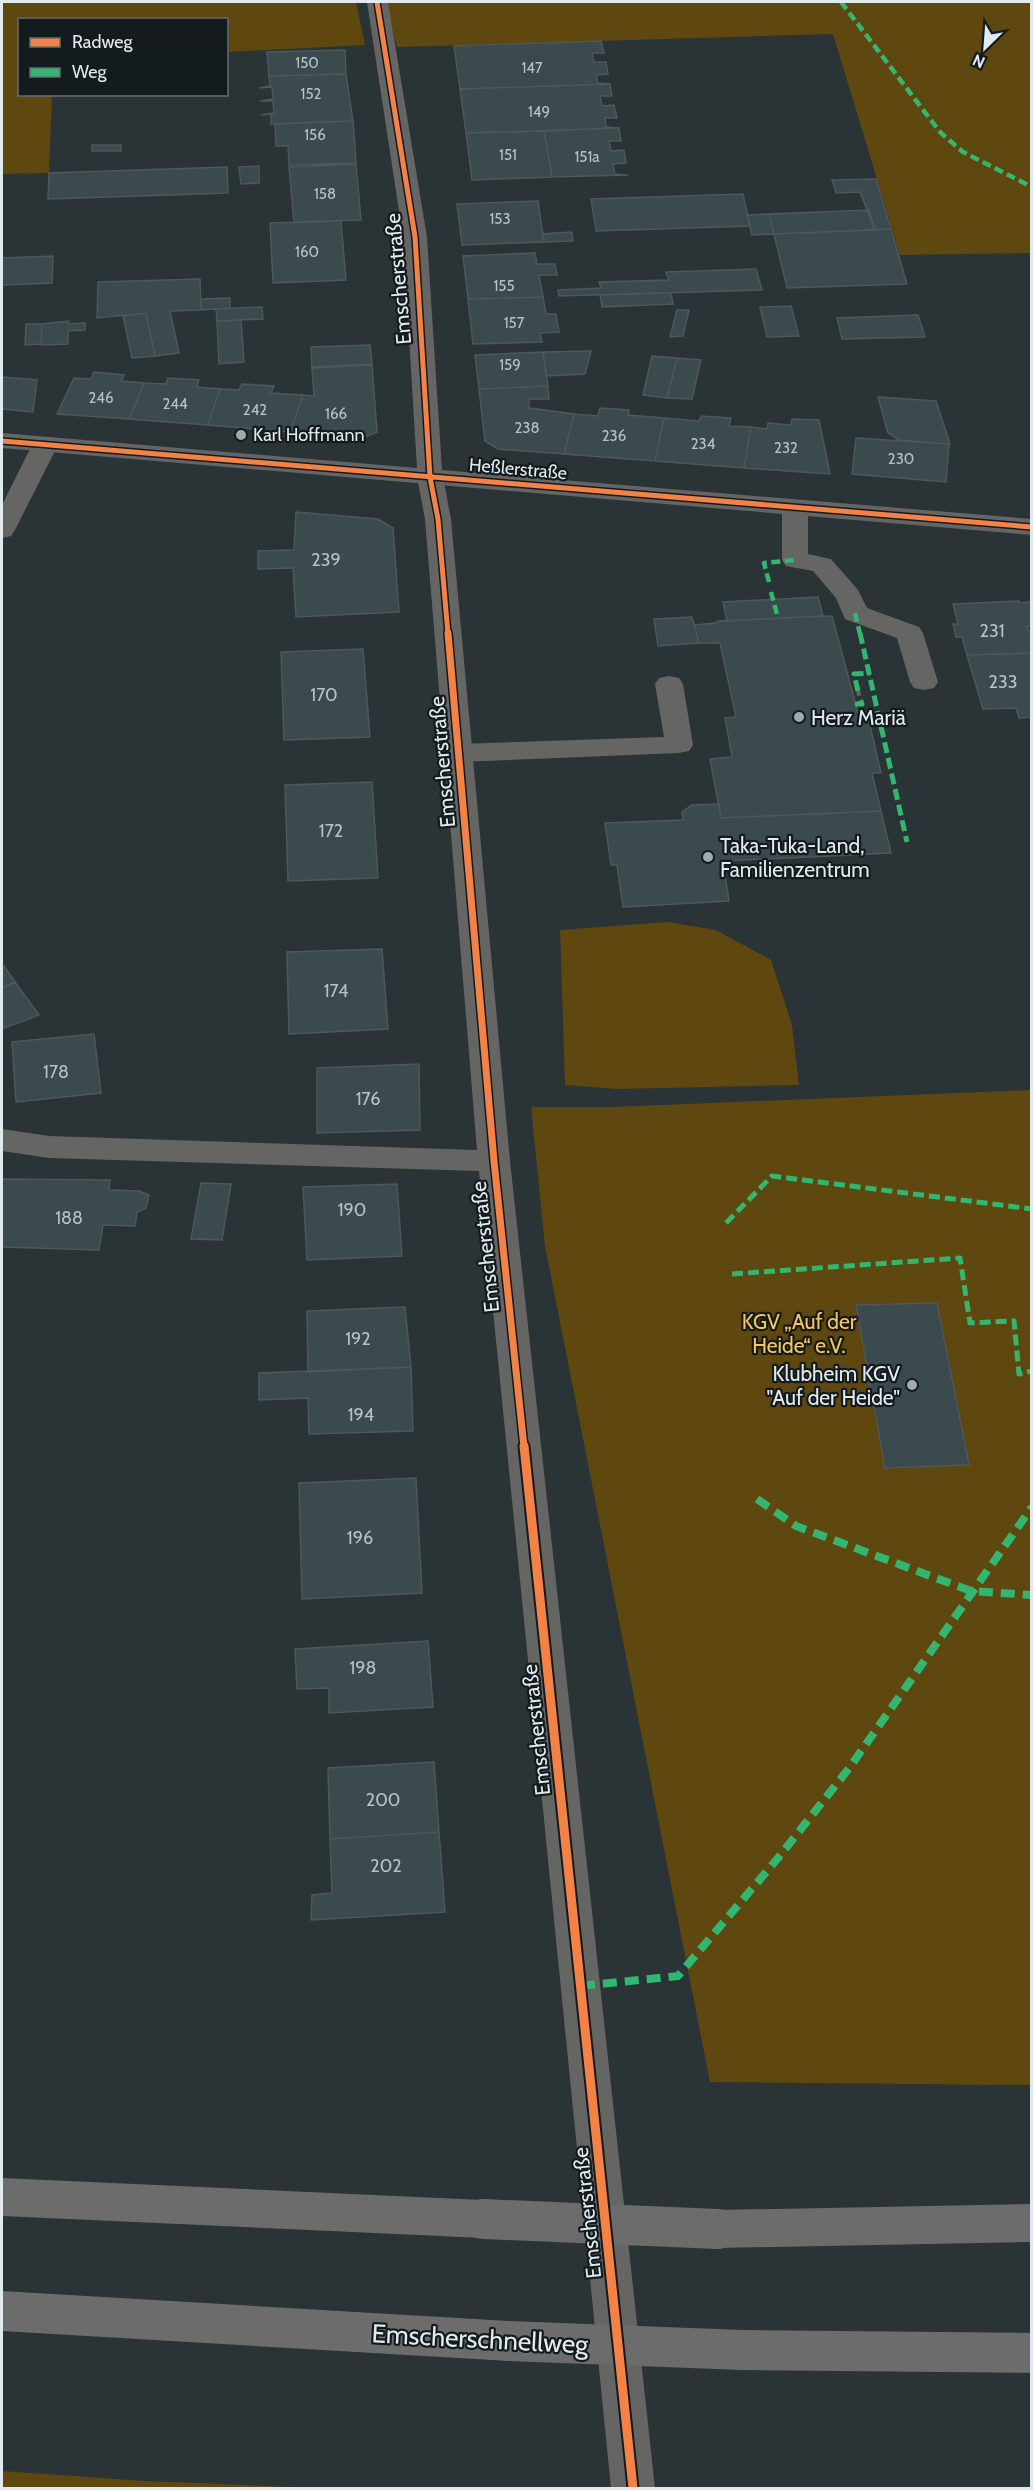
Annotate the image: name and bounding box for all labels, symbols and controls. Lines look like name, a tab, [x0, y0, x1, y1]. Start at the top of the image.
legend	[18, 18, 228, 96]
north arrow	[955, 18, 1015, 78]
text: Radweg	[72, 31, 134, 53]
text: N	[970, 50, 988, 72]
house number: 150	[295, 54, 319, 72]
house number: 147	[521, 59, 543, 77]
text: Weg	[72, 61, 108, 83]
house number: 152	[301, 85, 322, 103]
house number: 149	[528, 103, 550, 121]
house number: 156	[304, 126, 326, 144]
house number: 151	[499, 146, 517, 164]
house number: 151a	[574, 148, 600, 166]
house number: 158	[314, 185, 336, 203]
house number: 153	[489, 210, 511, 228]
street label: Emscherstraße	[380, 212, 416, 346]
house number: 160	[295, 243, 319, 261]
house number: 155	[493, 277, 515, 295]
house number: 157	[504, 314, 525, 332]
house number: 159	[499, 356, 521, 374]
house number: 246	[88, 389, 114, 407]
house number: 244	[162, 395, 188, 413]
house number: 242	[243, 401, 267, 419]
house number: 166	[325, 405, 347, 423]
house number: 238	[514, 419, 540, 437]
place label: Karl Hoffmann	[253, 424, 365, 446]
house number: 236	[602, 427, 626, 445]
marker: Karl Hoffmann	[234, 428, 248, 442]
house number: 234	[691, 435, 716, 453]
house number: 232	[774, 439, 798, 457]
house number: 230	[888, 450, 914, 468]
street label: Heßlerstraße	[468, 454, 568, 484]
house number: 239	[311, 549, 341, 571]
house number: 231	[979, 620, 1005, 642]
house number: 233	[989, 671, 1017, 693]
house number: 170	[310, 684, 338, 706]
street label: Emscherstraße	[424, 695, 460, 829]
place label: Herz Mariä	[811, 705, 906, 730]
marker: Herz Mariä	[792, 710, 806, 724]
house number: 172	[319, 820, 343, 842]
place label: Taka-Tuka-Land, Familienzentrum	[720, 833, 870, 882]
marker: Taka-Tuka-Land, Familienzentrum	[701, 850, 715, 864]
house number: 174	[324, 980, 348, 1002]
house number: 178	[43, 1061, 69, 1083]
house number: 176	[356, 1088, 380, 1110]
street label: Emscherstraße	[466, 1180, 504, 1314]
house number: 190	[338, 1199, 366, 1221]
house number: 188	[55, 1207, 83, 1229]
park label: KGV „Auf der Heide“ e.V.	[742, 1309, 857, 1358]
house number: 192	[345, 1328, 371, 1350]
place label: Klubheim KGV "Auf der Heide"	[766, 1361, 900, 1410]
marker: Klubheim KGV "Auf der Heide"	[905, 1378, 919, 1392]
house number: 194	[348, 1404, 374, 1426]
house number: 196	[347, 1527, 373, 1549]
house number: 198	[349, 1657, 377, 1679]
street label: Emscherstraße	[517, 1663, 555, 1797]
house number: 200	[366, 1789, 400, 1811]
house number: 202	[370, 1855, 402, 1877]
street label: Emscherstraße	[568, 2146, 606, 2280]
street label: Emscherschnellweg	[371, 2317, 590, 2361]

